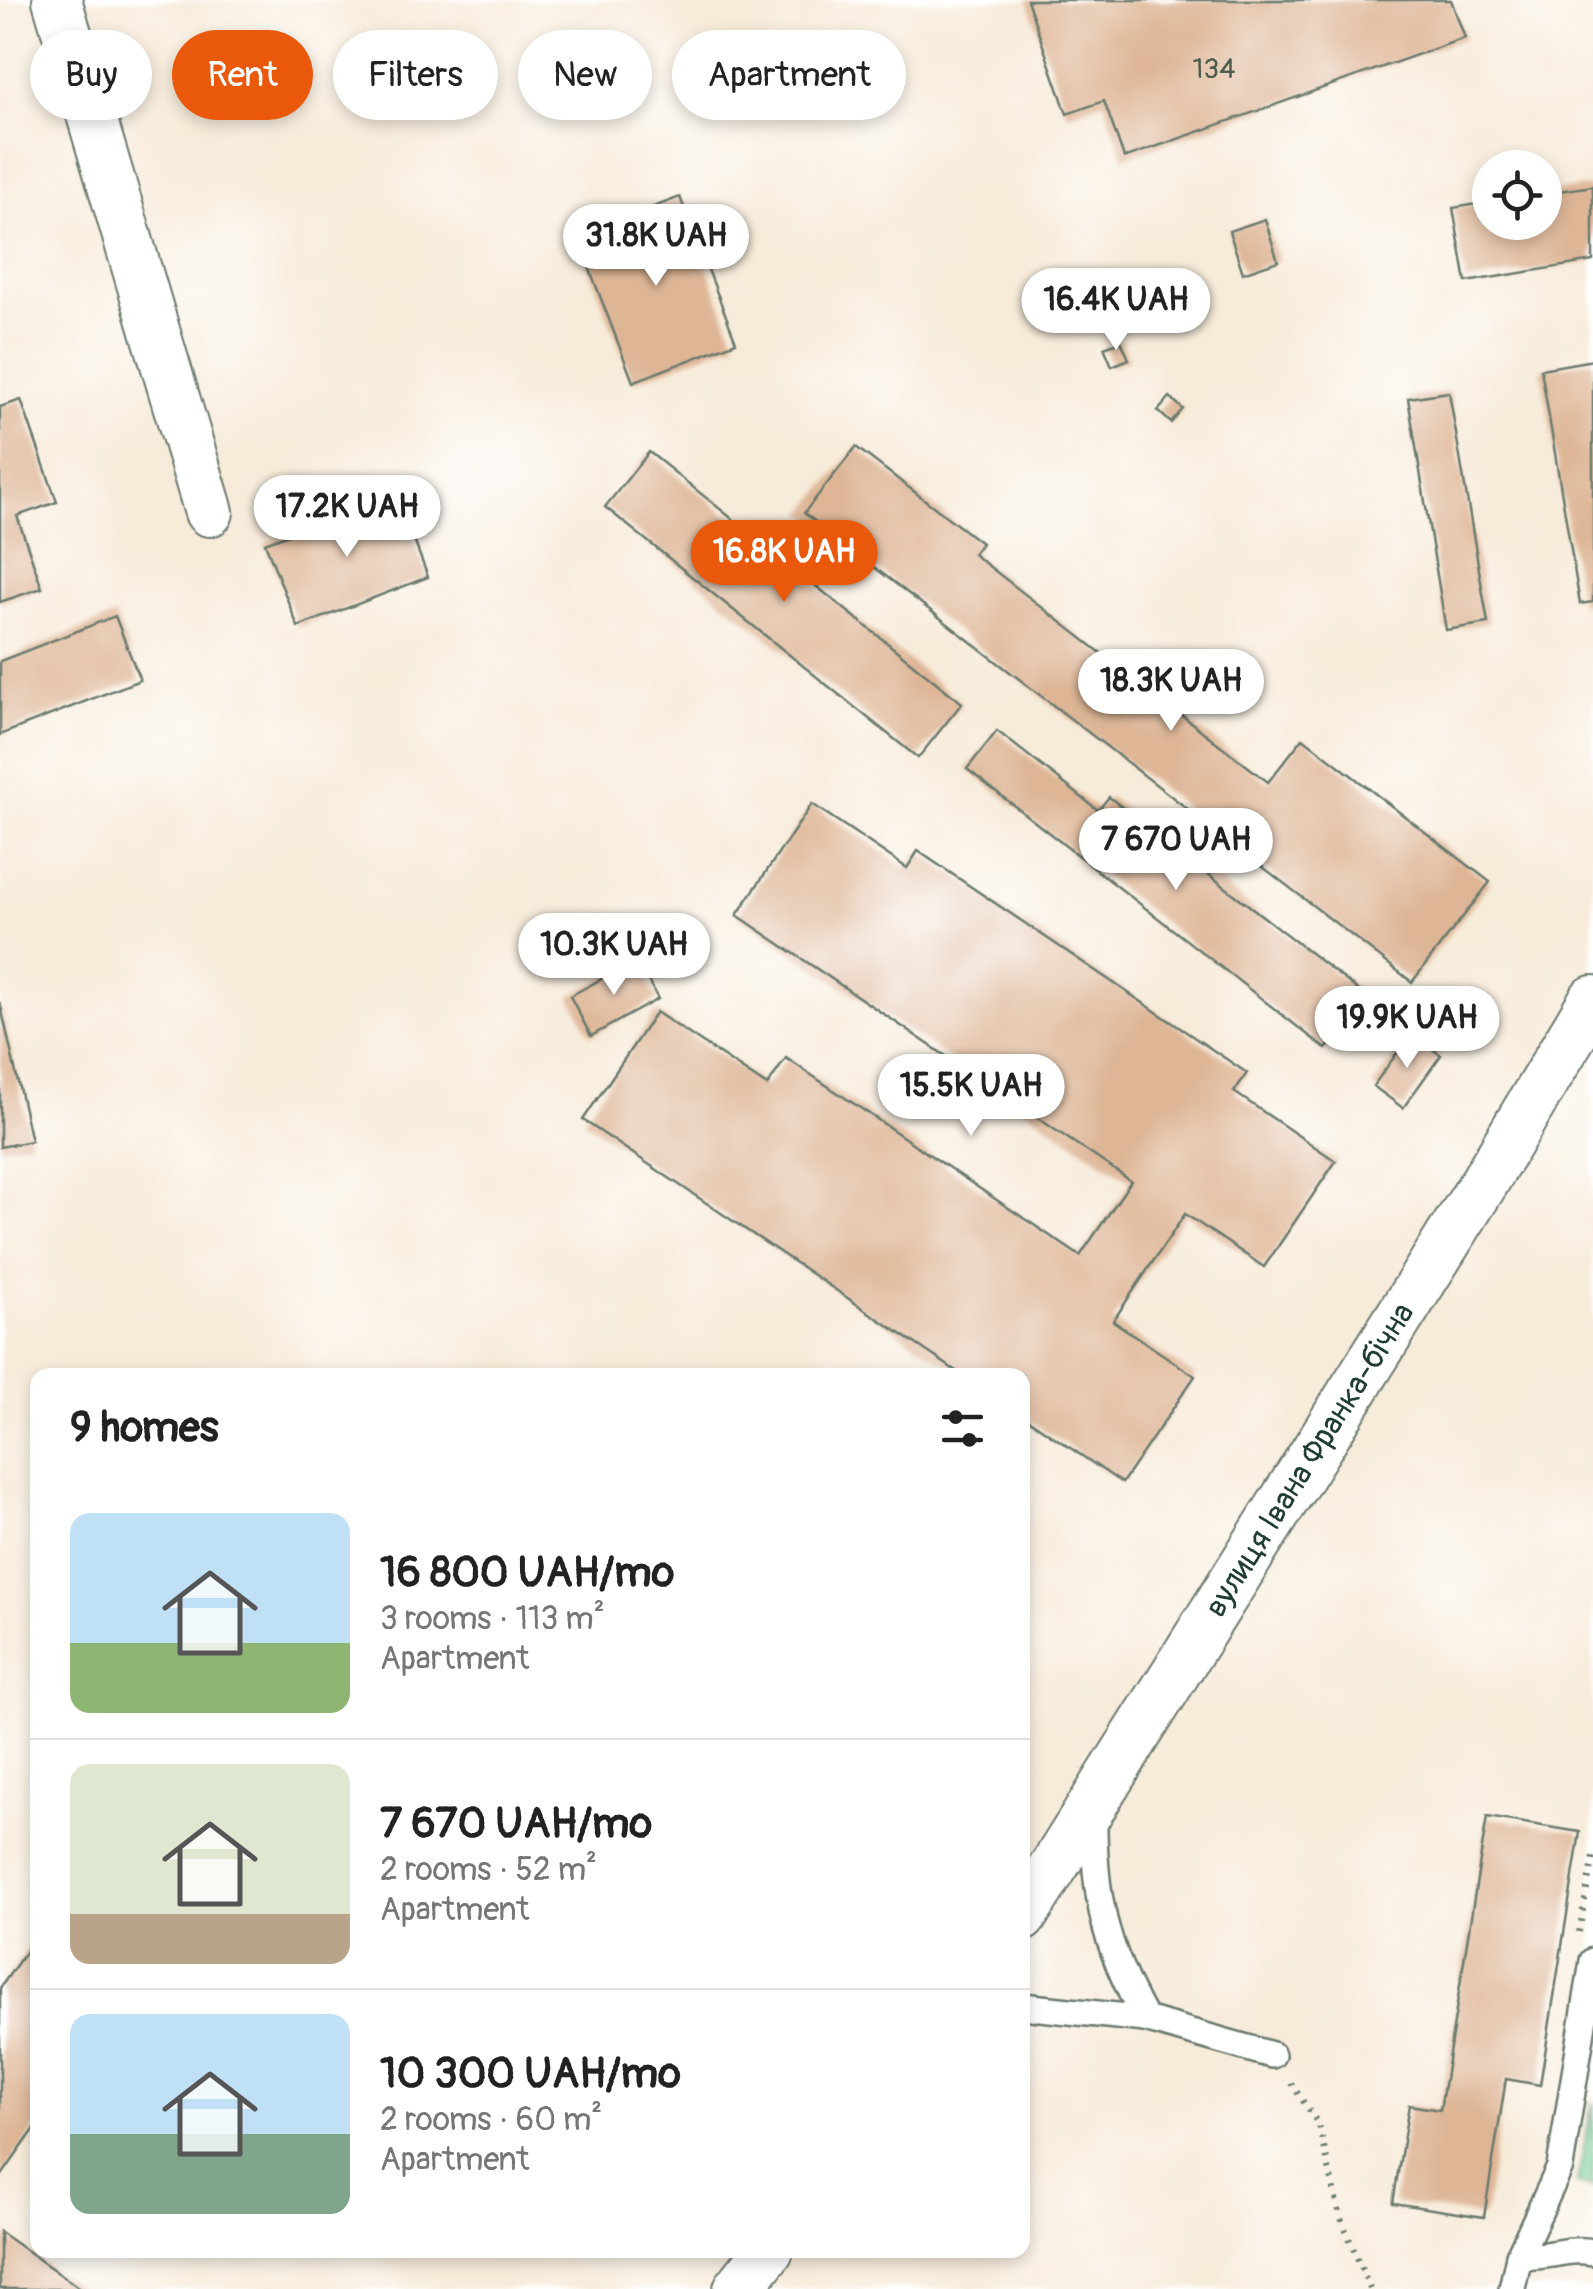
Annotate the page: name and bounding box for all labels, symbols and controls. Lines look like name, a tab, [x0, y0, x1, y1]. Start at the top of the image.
chip: Buy	[30, 30, 152, 120]
chip: Rent	[172, 30, 313, 120]
chip: Filters	[333, 30, 498, 120]
chip: New	[518, 30, 652, 120]
chip: Apartment	[672, 30, 906, 120]
house number: 134	[1193, 52, 1235, 87]
map controls	[1472, 150, 1562, 240]
button: locate	[1472, 150, 1562, 240]
pin: 31.8K UAH	[542, 204, 770, 289]
text: 31.8K UAH	[585, 216, 727, 256]
pin: 16.4K UAH	[1002, 268, 1230, 353]
text: 16.4K UAH	[1043, 280, 1189, 320]
pin: 17.2K UAH	[233, 475, 461, 560]
text: 17.2K UAH	[276, 487, 418, 527]
pin: 16.8K UAH	[670, 520, 898, 605]
text: 16.8K UAH	[713, 532, 855, 572]
pin: 18.3K UAH	[1057, 649, 1285, 734]
text: 18.3K UAH	[1100, 661, 1242, 701]
pin: 7 670 UAH	[1062, 808, 1290, 893]
text: 7 670 UAH	[1101, 820, 1251, 860]
pin: 10.3K UAH	[500, 913, 728, 998]
text: 10.3K UAH	[540, 925, 688, 965]
pin: 19.9K UAH	[1293, 986, 1521, 1071]
text: 19.9K UAH	[1337, 998, 1477, 1038]
pin: 15.5K UAH	[857, 1054, 1085, 1139]
text: 15.5K UAH	[900, 1066, 1042, 1106]
street label: вулиця Івана Франка-бічна	[1196, 1295, 1423, 1624]
icon: filters	[935, 1401, 990, 1456]
text: 9 homes	[70, 1402, 219, 1454]
text: 16 800 UAH/mo	[380, 1547, 674, 1599]
icon: home	[150, 1553, 270, 1673]
text: 3 rooms · 113 m²	[380, 1599, 605, 1639]
text: Apartment	[380, 1639, 529, 1679]
text: 7 670 UAH/mo	[380, 1798, 652, 1850]
icon: home	[150, 1804, 270, 1924]
text: 2 rooms · 52 m²	[380, 1850, 597, 1890]
text: Apartment	[380, 1890, 529, 1930]
text: 10 300 UAH/mo	[380, 2048, 681, 2100]
icon: home	[150, 2054, 270, 2174]
text: 2 rooms · 60 m²	[380, 2100, 602, 2140]
text: Apartment	[380, 2140, 529, 2180]

